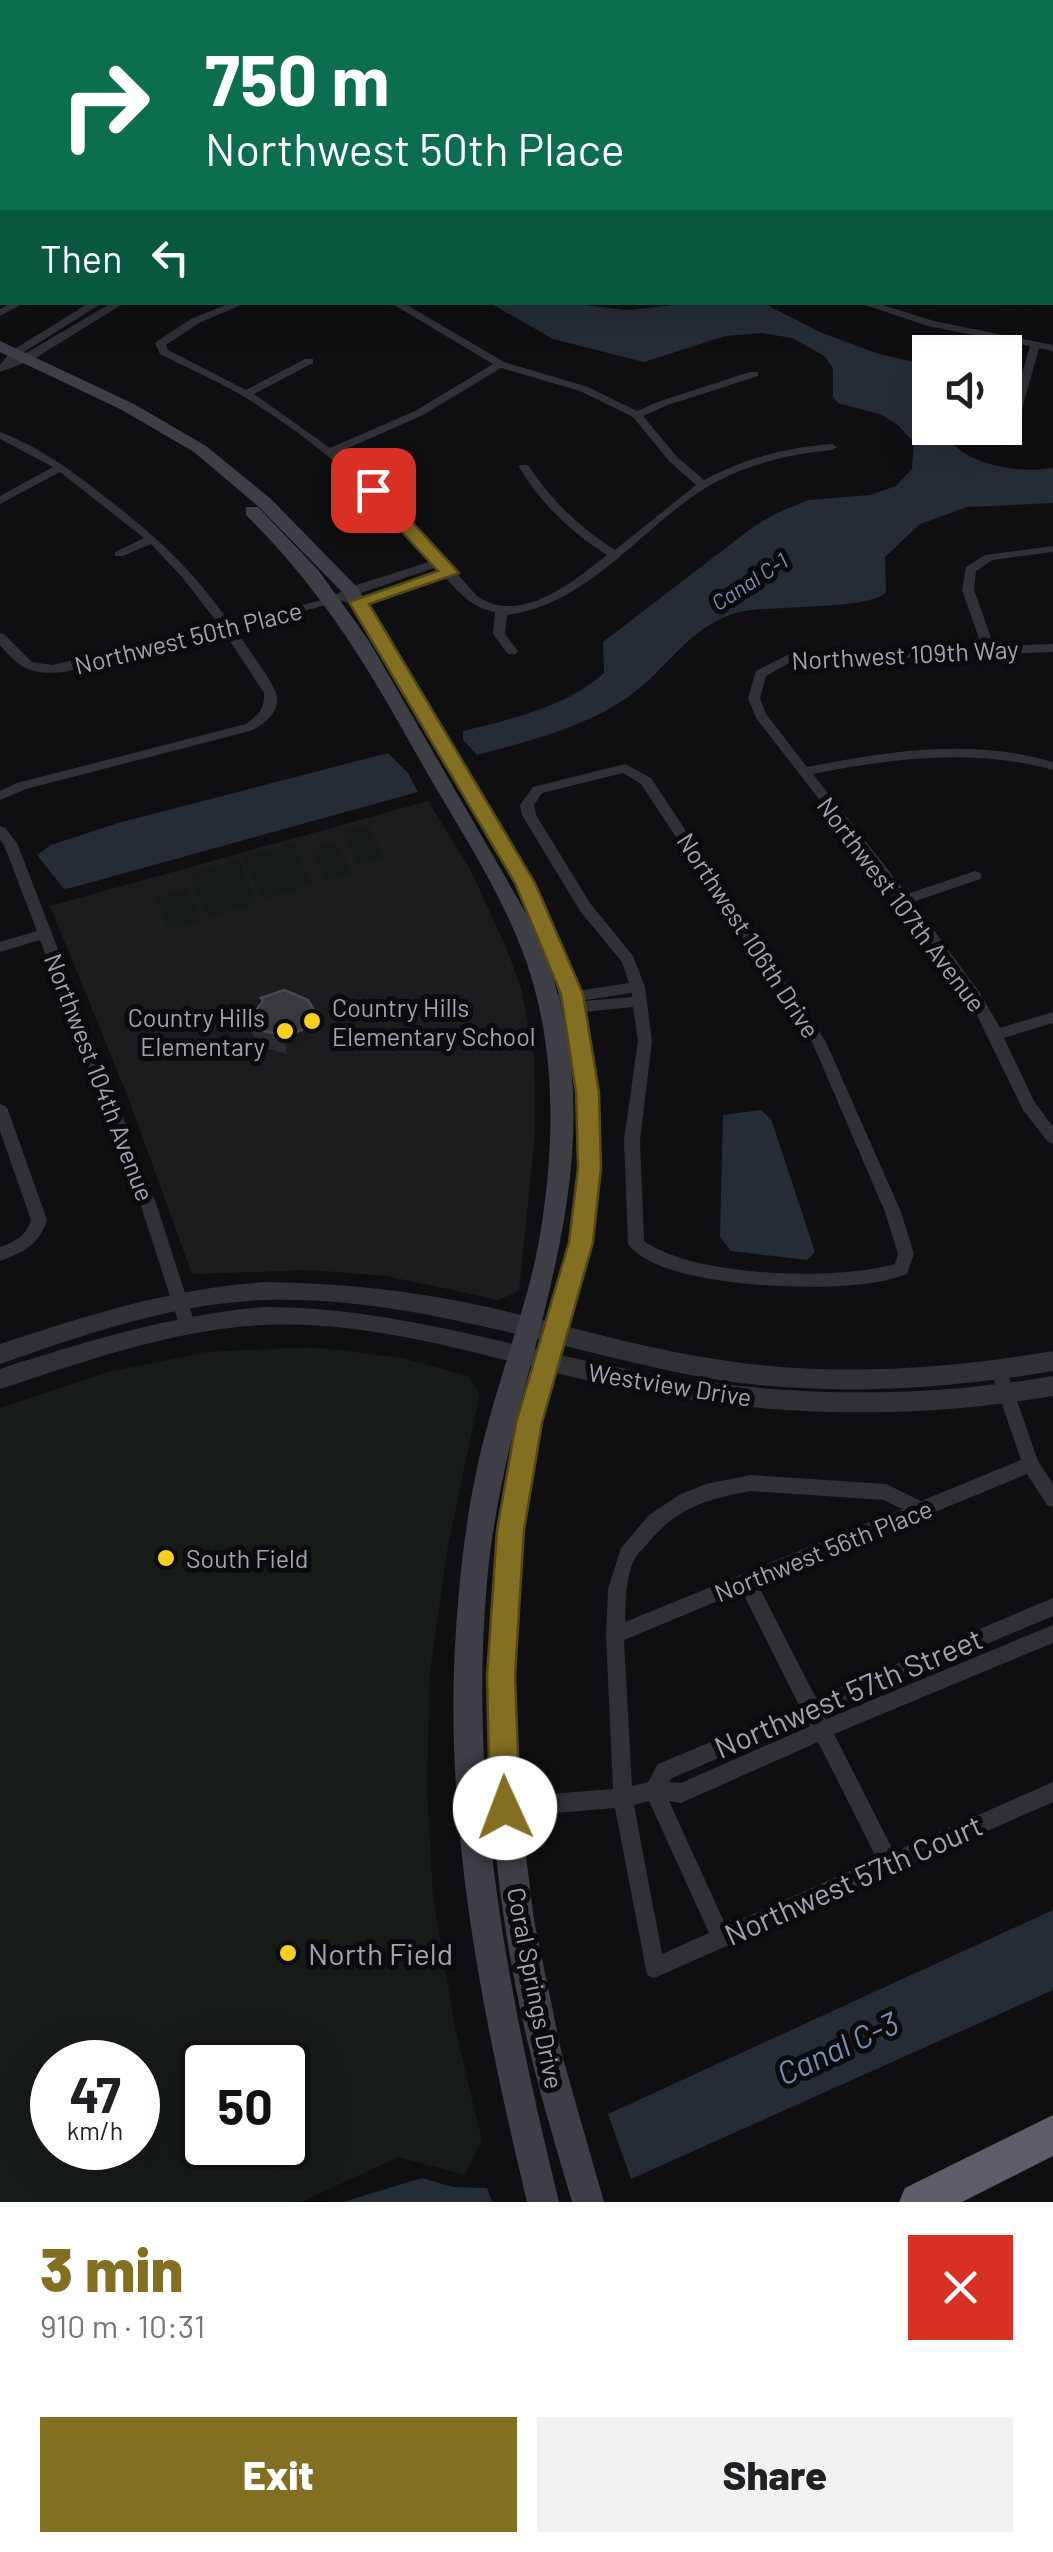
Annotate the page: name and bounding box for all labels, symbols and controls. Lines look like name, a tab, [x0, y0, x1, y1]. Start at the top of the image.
text: 750 m	[205, 36, 390, 120]
icon: right	[40, 40, 170, 170]
text: Northwest 50th Place	[205, 121, 625, 175]
icon: left	[143, 230, 198, 285]
text: Then	[40, 235, 123, 281]
map controls	[912, 335, 1022, 445]
button: sound	[912, 335, 1022, 445]
pin	[331, 448, 416, 533]
icon: arrive	[346, 463, 401, 518]
water label: Canal C-1	[706, 547, 792, 615]
street label: Northwest 50th Place	[71, 594, 305, 680]
street label: Northwest 109th Way	[791, 633, 1019, 675]
street label: Northwest 107th Avenue	[812, 791, 992, 1017]
street label: Northwest 106th Drive	[672, 827, 826, 1043]
street label: Northwest 104th Avenue	[39, 949, 161, 1205]
place label: Country Hills Elementary School	[332, 992, 536, 1051]
place label: Country Hills Elementary	[128, 1002, 265, 1061]
marker: Country Hills Elementary School	[301, 1010, 323, 1032]
marker: Country Hills Elementary	[274, 1020, 296, 1042]
street label: Westview Drive	[586, 1356, 754, 1412]
street label: Northwest 56th Place	[710, 1493, 936, 1607]
place label: South Field	[186, 1543, 309, 1573]
marker: South Field	[155, 1547, 177, 1569]
street label: Northwest 57th Street	[709, 1619, 987, 1765]
position arrow	[453, 1756, 557, 1860]
street label: Northwest 57th Court	[718, 1806, 988, 1952]
street label: Coral Springs Drive	[502, 1885, 570, 2091]
place label: North Field	[308, 1935, 453, 1971]
marker: North Field	[277, 1942, 299, 1964]
water label: Canal C-3	[770, 2002, 904, 2092]
speed limit sign: 50	[180, 2040, 310, 2170]
text: 47	[69, 2063, 121, 2123]
text: km/h	[67, 2115, 123, 2145]
text: 3 min	[40, 2232, 184, 2304]
button: close	[908, 2235, 1013, 2340]
text: 910 m · 10:31	[40, 2306, 205, 2344]
button: Exit	[40, 2417, 517, 2532]
button: Share	[537, 2417, 1013, 2532]

